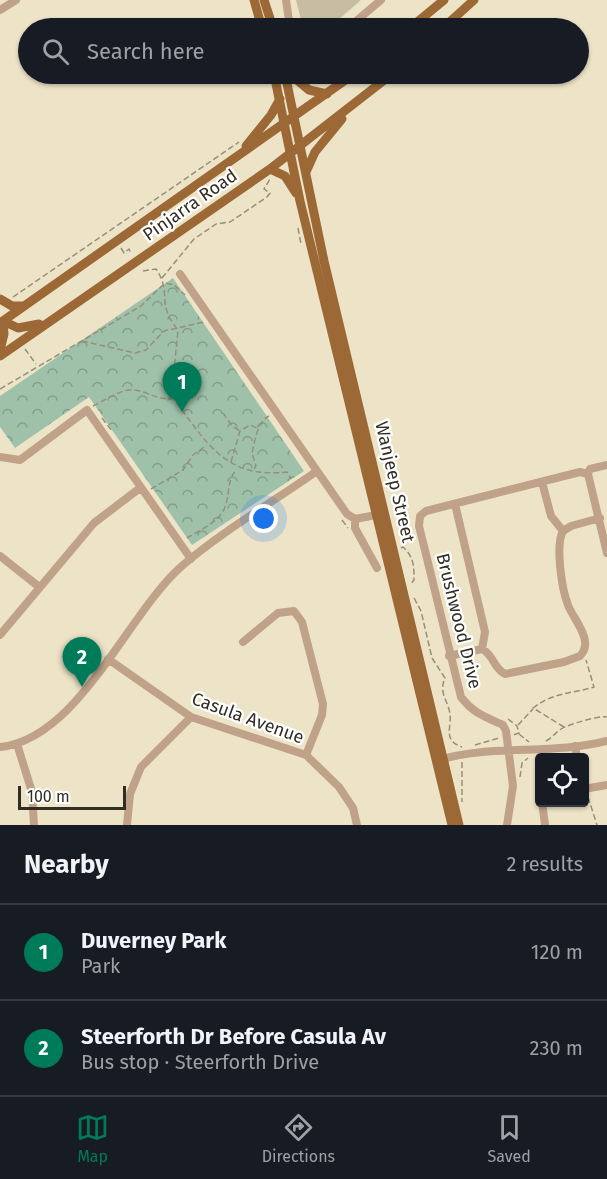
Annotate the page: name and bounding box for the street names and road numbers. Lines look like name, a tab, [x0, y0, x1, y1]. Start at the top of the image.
street label: Pinjarra Road	[139, 164, 241, 246]
street label: Wanjeep Street	[370, 419, 420, 545]
street label: Brushwood Drive	[432, 551, 486, 691]
street label: Casula Avenue	[189, 688, 307, 748]

